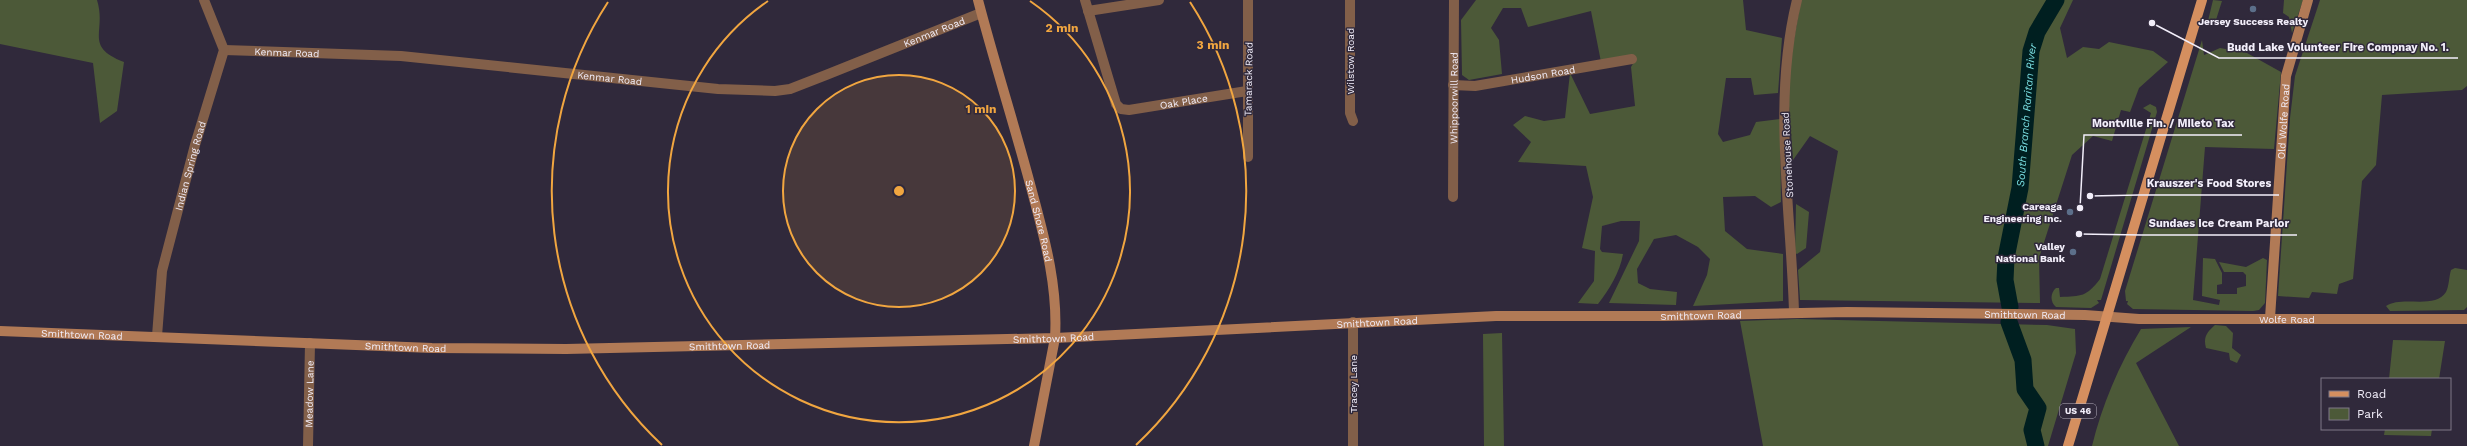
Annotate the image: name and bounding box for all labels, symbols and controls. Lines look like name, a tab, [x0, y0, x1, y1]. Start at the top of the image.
marker: Jersey Success Realty	[2248, 4, 2258, 14]
street label: Kenmar Road	[902, 15, 966, 49]
place label: Jersey Success Realty	[2198, 16, 2308, 27]
text: 2 min	[1046, 21, 1078, 35]
street label: Wilstow Road	[1345, 28, 1356, 94]
callout: Budd Lake Volunteer Fire Compnay No. 1.	[2219, 35, 2458, 58]
text: 3 min	[1197, 38, 1229, 52]
water label: South Branch Raritan River	[2014, 41, 2040, 187]
text: Budd Lake Volunteer Fire Compnay No. 1.	[2227, 41, 2449, 54]
street label: Tamarack Road	[1242, 42, 1255, 116]
street label: Kenmar Road	[254, 46, 320, 59]
street label: Whippoorwill Road	[1448, 52, 1460, 144]
street label: Hudson Road	[1510, 64, 1576, 86]
street label: Kenmar Road	[577, 69, 643, 87]
street label: Old Wolfe Road	[2276, 83, 2291, 160]
street label: Oak Place	[1159, 92, 1209, 111]
text: 1 min	[966, 102, 996, 116]
street label: Stonehouse Road	[1780, 112, 1795, 198]
callout: Montville Fin. / Mileto Tax	[2084, 112, 2242, 135]
text: Montville Fin. / Mileto Tax	[2092, 117, 2235, 130]
street label: Indian Spring Road	[173, 120, 208, 212]
callout: Krauszer's Food Stores	[2139, 172, 2279, 195]
text: Krauszer's Food Stores	[2147, 177, 2271, 190]
street label: Sand Shore Road	[1023, 179, 1054, 263]
centre of rings	[892, 184, 906, 198]
place label: Careaga Engineering Inc.	[1983, 201, 2062, 224]
marker: Careaga Engineering Inc.	[2065, 207, 2075, 217]
callout: Sundaes Ice Cream Parlor	[2141, 212, 2297, 235]
text: Sundaes Ice Cream Parlor	[2149, 217, 2289, 230]
place label: Valley National Bank	[1996, 241, 2066, 264]
marker: Valley National Bank	[2068, 247, 2078, 257]
street label: Smithtown Road	[1660, 309, 1742, 322]
street label: Smithtown Road	[1984, 309, 2066, 321]
street label: Wolfe Road	[2259, 314, 2315, 325]
street label: Smithtown Road	[1336, 315, 1418, 330]
street label: Smithtown Road	[41, 328, 123, 342]
street label: Smithtown Road	[1013, 331, 1094, 345]
street label: Smithtown Road	[689, 339, 770, 352]
street label: Smithtown Road	[365, 340, 446, 354]
street label: Tracey Lane	[1348, 355, 1359, 413]
street label: Meadow Lane	[303, 360, 316, 428]
legend	[2321, 378, 2451, 430]
text: Road	[2357, 387, 2386, 401]
road number: US 46	[2060, 404, 2096, 418]
text: Park	[2357, 407, 2383, 421]

